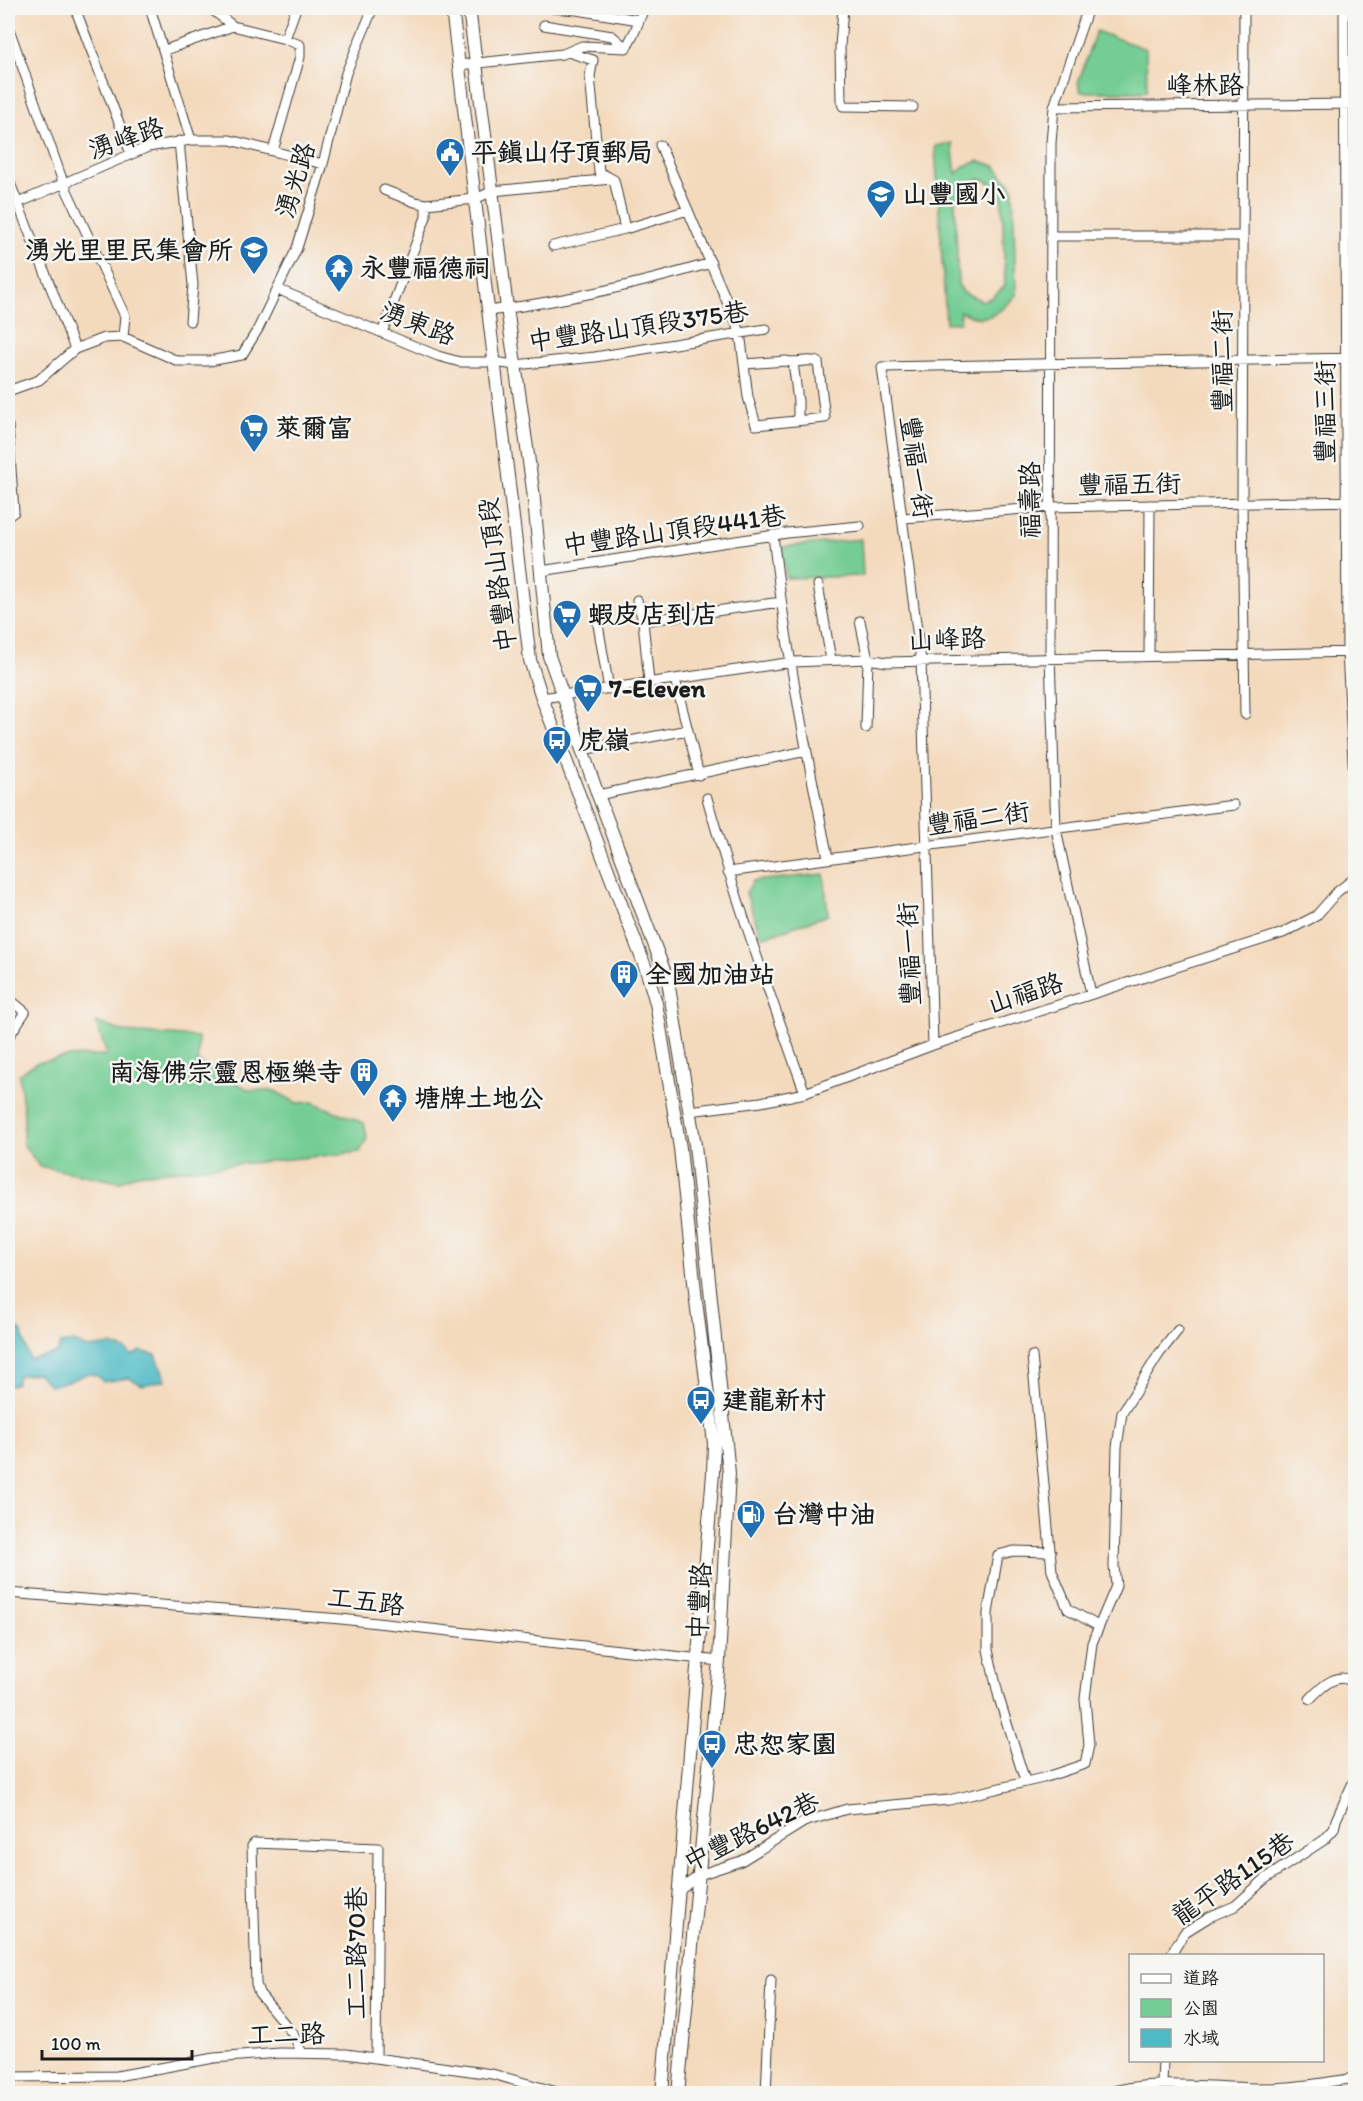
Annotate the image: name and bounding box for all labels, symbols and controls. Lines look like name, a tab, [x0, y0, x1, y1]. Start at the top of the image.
street label: 峰林路	[1166, 69, 1244, 101]
street label: 湧峰路	[84, 110, 168, 166]
public building icon: 平鎮山仔頂郵局	[434, 136, 466, 178]
place label: 平鎮山仔頂郵局	[471, 136, 653, 168]
street label: 湧光路	[268, 138, 322, 222]
school or university icon: 山豐國小	[865, 178, 897, 220]
place label: 山豐國小	[902, 178, 1006, 210]
place label: 湧光里里民集會所	[25, 234, 233, 266]
school or university icon: 湧光里里民集會所	[238, 234, 270, 276]
temple icon: 永豐福德祠	[323, 252, 355, 294]
place label: 永豐福德祠	[360, 252, 490, 284]
street label: 湧東路	[376, 294, 460, 352]
street label: 中豐路山頂段375巷	[525, 295, 751, 357]
street label: 豐福二街	[1206, 309, 1238, 413]
street label: 豐福三街	[1309, 360, 1341, 464]
supermarket icon: 萊爾富	[238, 412, 270, 454]
place label: 萊爾富	[275, 412, 353, 444]
street label: 豐福一街	[894, 413, 940, 521]
street label: 福壽路	[1014, 461, 1046, 539]
street label: 豐福五街	[1077, 467, 1181, 501]
street label: 中豐路山頂段	[472, 496, 522, 654]
street label: 中豐路山頂段441巷	[560, 498, 788, 562]
supermarket icon: 蝦皮店到店	[551, 598, 583, 640]
place label: 蝦皮店到店	[588, 598, 718, 630]
street label: 山峰路	[907, 622, 987, 656]
supermarket icon: 7-Eleven	[572, 672, 604, 714]
place label: 7-Eleven	[608, 672, 706, 704]
bus stop icon: 虎嶺	[541, 724, 573, 766]
place label: 虎嶺	[578, 724, 630, 756]
street label: 豐福二街	[924, 795, 1032, 841]
street label: 豐福一街	[891, 901, 927, 1007]
building icon: 全國加油站	[608, 958, 640, 1000]
place label: 全國加油站	[645, 958, 775, 990]
street label: 山福路	[983, 966, 1067, 1020]
place label: 南海佛宗靈恩極樂寺	[109, 1056, 343, 1088]
building icon: 南海佛宗靈恩極樂寺	[348, 1056, 380, 1098]
temple icon: 塘牌土地公	[377, 1082, 409, 1124]
place label: 塘牌土地公	[414, 1082, 544, 1114]
bus stop icon: 建龍新村	[685, 1384, 717, 1426]
place label: 建龍新村	[722, 1384, 826, 1416]
fuel station icon: 台灣中油	[735, 1498, 767, 1540]
place label: 台灣中油	[772, 1498, 876, 1530]
street label: 中豐路	[681, 1561, 717, 1641]
street label: 工五路	[325, 1580, 407, 1622]
bus stop icon: 忠恕家園	[696, 1728, 728, 1770]
place label: 忠恕家園	[733, 1728, 837, 1760]
street label: 中豐路642巷	[678, 1784, 824, 1878]
street label: 龍平路115巷	[1166, 1824, 1300, 1932]
street label: 工二路70巷	[340, 1887, 372, 2019]
legend	[1129, 1954, 1324, 2062]
text: 道路	[1183, 1967, 1219, 1989]
text: 公園	[1183, 1997, 1219, 2019]
street label: 工二路	[247, 2017, 325, 2051]
scale bar	[42, 2023, 192, 2061]
text: 水域	[1183, 2027, 1219, 2049]
text: 100 m	[51, 2033, 101, 2055]

